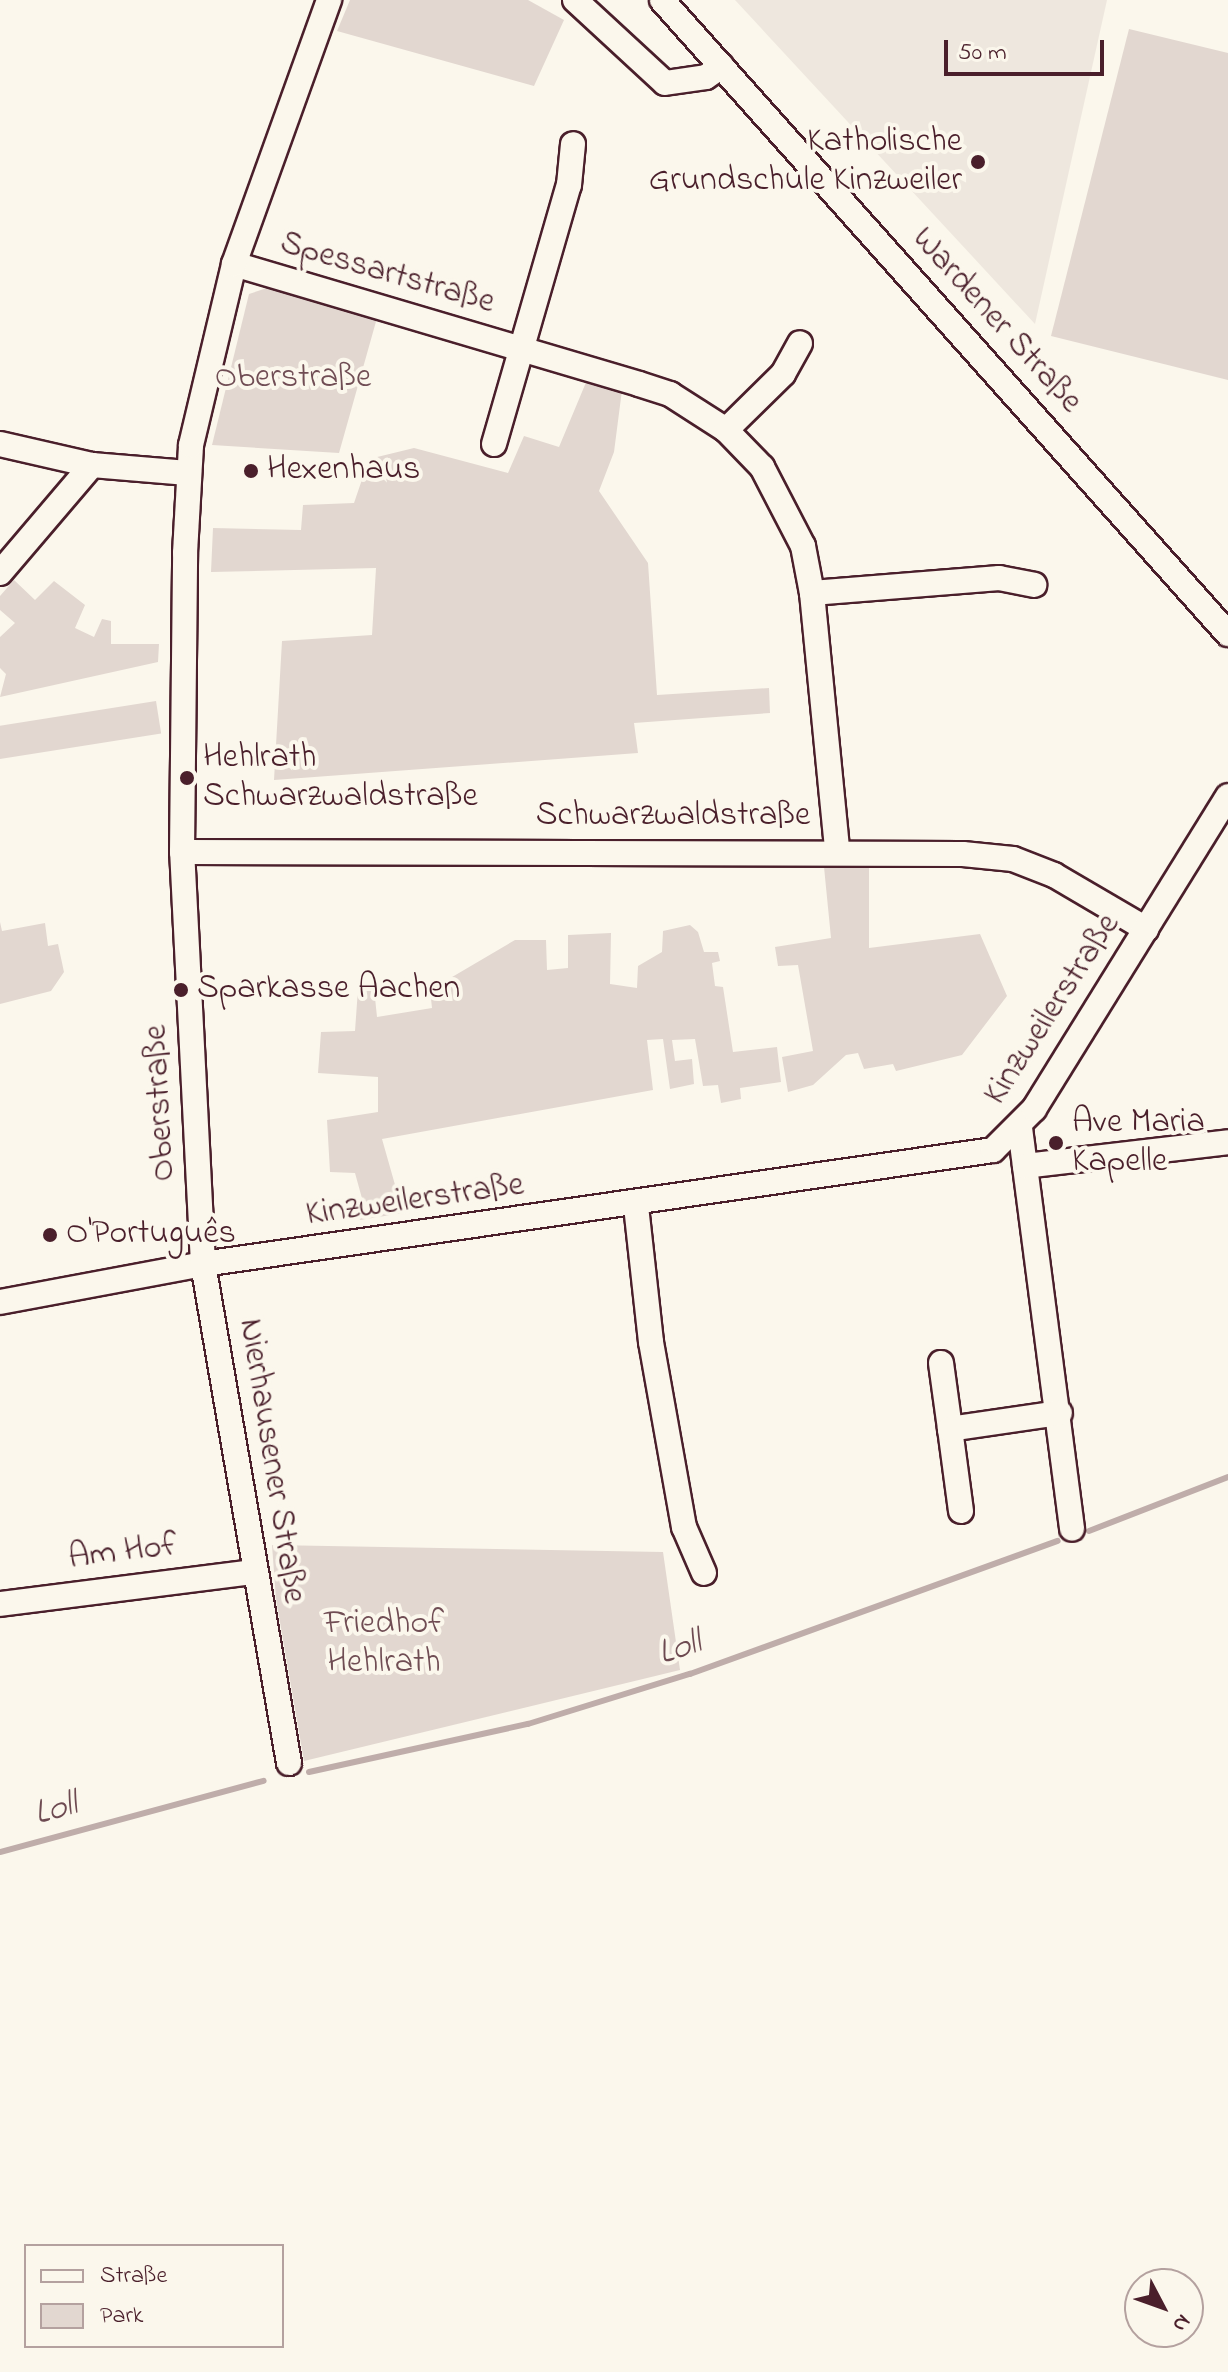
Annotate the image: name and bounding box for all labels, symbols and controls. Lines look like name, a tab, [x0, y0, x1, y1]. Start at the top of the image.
scale bar	[948, 24, 1108, 74]
text: 50 m	[958, 36, 1007, 71]
place label: Katholische Grundschule Kinzweiler	[649, 122, 962, 202]
marker: Katholische Grundschule Kinzweiler	[969, 153, 987, 171]
street label: Wardener Straße	[902, 220, 1090, 422]
street label: Spessartstraße	[275, 224, 499, 324]
park label: Oberstraße	[215, 359, 371, 399]
place label: Hexenhaus	[267, 451, 420, 491]
marker: Hexenhaus	[242, 462, 260, 480]
place label: Hehlrath Schwarzwaldstraße	[203, 738, 478, 818]
marker: Hehlrath Schwarzwaldstraße	[178, 769, 196, 787]
street label: Schwarzwaldstraße	[536, 797, 810, 837]
street label: Kinzweilerstraße	[976, 907, 1130, 1113]
place label: Sparkasse Aachen	[197, 970, 460, 1010]
marker: Sparkasse Aachen	[172, 981, 190, 999]
street label: Oberstraße	[137, 1024, 185, 1182]
place label: Ave Maria Kapelle	[1072, 1103, 1205, 1182]
marker: Ave Maria Kapelle	[1047, 1134, 1065, 1152]
street label: Kinzweilerstraße	[304, 1166, 526, 1236]
place label: O'Português	[66, 1215, 236, 1255]
marker: O'Português	[41, 1226, 59, 1244]
street label: Nierhausener Straße	[228, 1316, 314, 1606]
street label: Am Hof	[66, 1526, 180, 1580]
park label: Friedhof Hehlrath	[324, 1604, 444, 1684]
water label: Loll	[653, 1622, 707, 1676]
water label: Loll	[30, 1784, 82, 1836]
legend	[24, 2244, 284, 2348]
text: Straße	[100, 2259, 167, 2294]
north arrow	[1124, 2268, 1204, 2348]
text: Park	[100, 2299, 143, 2334]
text: N	[1164, 2306, 1198, 2339]

